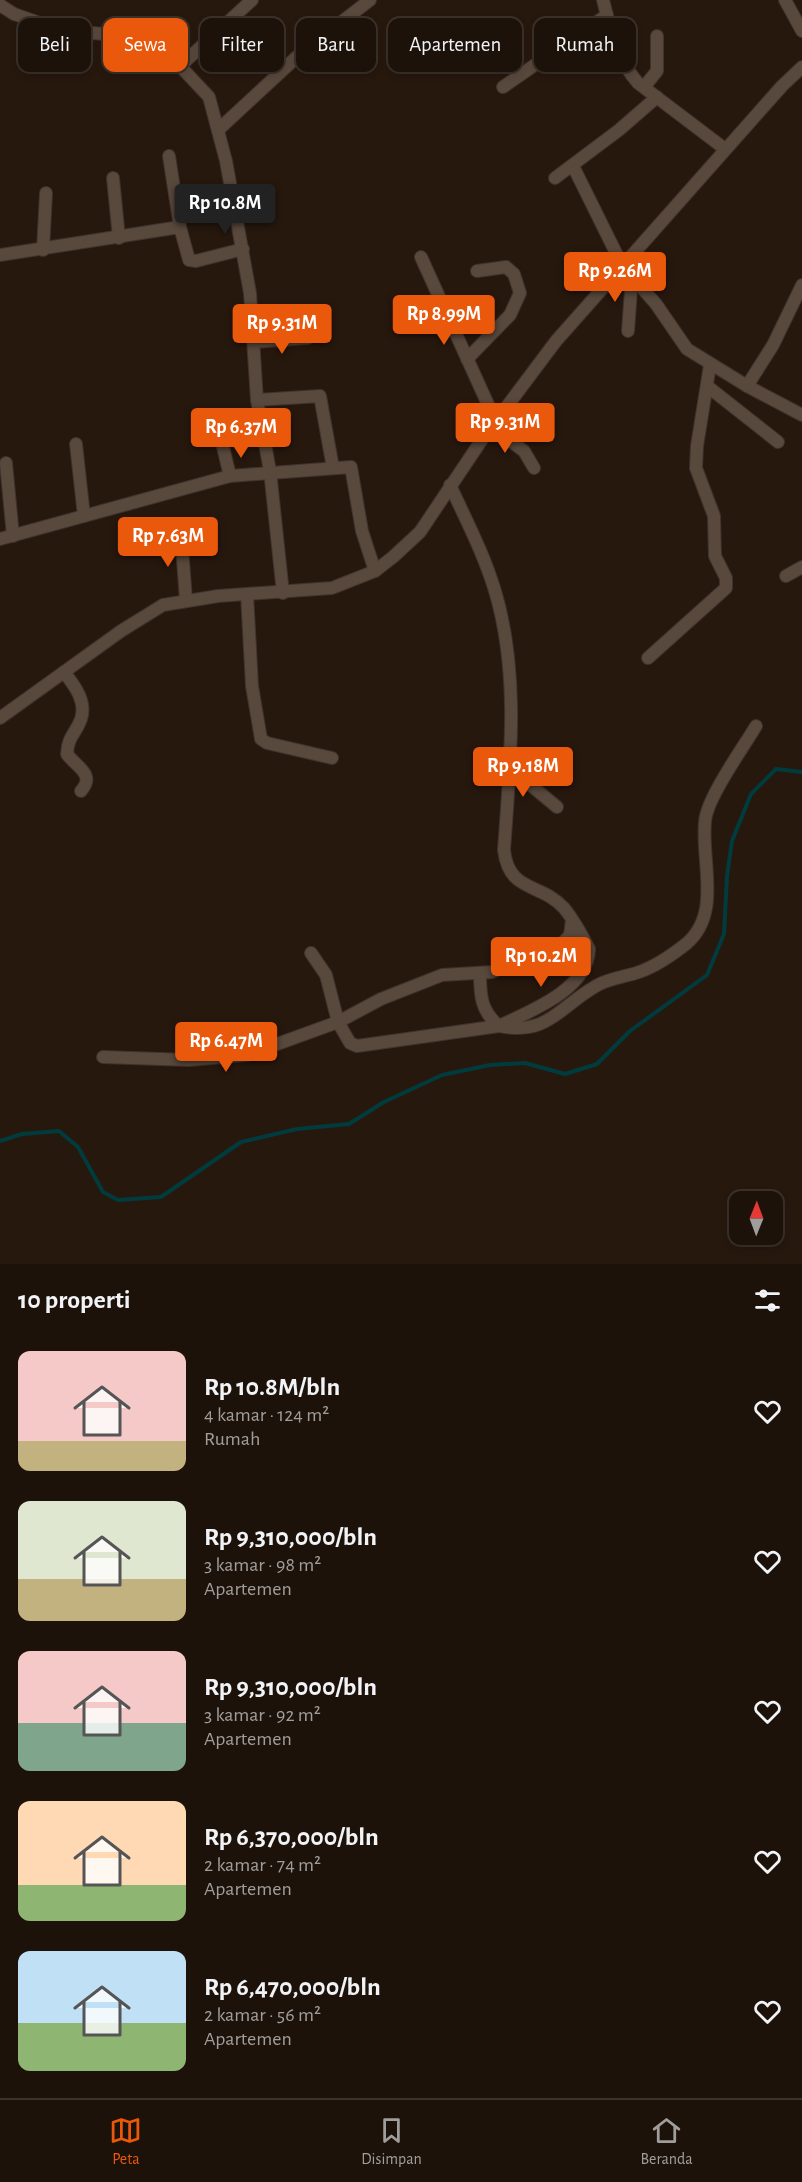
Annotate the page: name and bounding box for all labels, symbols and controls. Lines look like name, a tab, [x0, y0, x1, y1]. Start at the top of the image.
chip: Beli	[18, 18, 91, 72]
chip: Sewa	[103, 18, 188, 72]
chip: Filter	[200, 18, 284, 72]
chip: Baru	[296, 18, 376, 72]
chip: Apartemen	[388, 18, 522, 72]
chip: Rumah	[534, 18, 636, 72]
pin: Rp 10.8M	[163, 184, 287, 235]
text: Rp 10.8M	[189, 193, 261, 213]
pin: Rp 9.26M	[553, 252, 677, 303]
text: Rp 9.26M	[578, 261, 652, 281]
pin: Rp 8.99M	[382, 295, 506, 346]
pin: Rp 9.31M	[220, 304, 344, 355]
text: Rp 8.99M	[407, 304, 481, 324]
text: Rp 9.31M	[247, 313, 317, 333]
pin: Rp 9.31M	[443, 403, 567, 454]
pin: Rp 6.37M	[179, 408, 303, 459]
text: Rp 9.31M	[470, 412, 540, 432]
text: Rp 6.37M	[205, 417, 277, 437]
pin: Rp 7.63M	[106, 517, 230, 568]
text: Rp 7.63M	[132, 526, 204, 546]
pin: Rp 9.18M	[461, 747, 585, 798]
text: Rp 9.18M	[487, 756, 559, 776]
pin: Rp 10.2M	[479, 937, 603, 988]
text: Rp 10.2M	[505, 946, 577, 966]
pin: Rp 6.47M	[164, 1022, 288, 1073]
text: Rp 6.47M	[189, 1031, 263, 1051]
north arrow	[729, 1191, 783, 1245]
map controls	[729, 1191, 783, 1245]
icon: filters	[751, 1284, 784, 1317]
text: 10 properti	[18, 1287, 131, 1313]
text: Rp 10.8M/bln	[204, 1374, 340, 1400]
icon: home	[66, 1375, 138, 1447]
icon: heart	[751, 1395, 784, 1428]
text: 4 kamar · 124 m²	[204, 1405, 329, 1425]
text: Rumah	[204, 1429, 260, 1449]
text: Rp 9,310,000/bln	[204, 1524, 377, 1550]
icon: home	[66, 1525, 138, 1597]
icon: heart	[751, 1545, 784, 1578]
text: 3 kamar · 98 m²	[204, 1555, 321, 1575]
text: Apartemen	[204, 1579, 292, 1599]
text: Rp 9,310,000/bln	[204, 1674, 377, 1700]
icon: home	[66, 1675, 138, 1747]
icon: heart	[751, 1695, 784, 1728]
text: 3 kamar · 92 m²	[204, 1705, 321, 1725]
text: Apartemen	[204, 1729, 292, 1749]
text: Rp 6,370,000/bln	[204, 1824, 379, 1850]
icon: home	[66, 1825, 138, 1897]
icon: heart	[751, 1845, 784, 1878]
text: 2 kamar · 74 m²	[204, 1855, 321, 1875]
text: Apartemen	[204, 1879, 292, 1899]
text: Rp 6,470,000/bln	[204, 1974, 381, 2000]
icon: home	[66, 1975, 138, 2047]
icon: heart	[751, 1995, 784, 2028]
text: 2 kamar · 56 m²	[204, 2005, 321, 2025]
text: Apartemen	[204, 2029, 292, 2049]
tab: Peta	[109, 2114, 142, 2169]
tab: Disimpan	[361, 2114, 422, 2169]
tab: Beranda	[641, 2114, 693, 2169]

